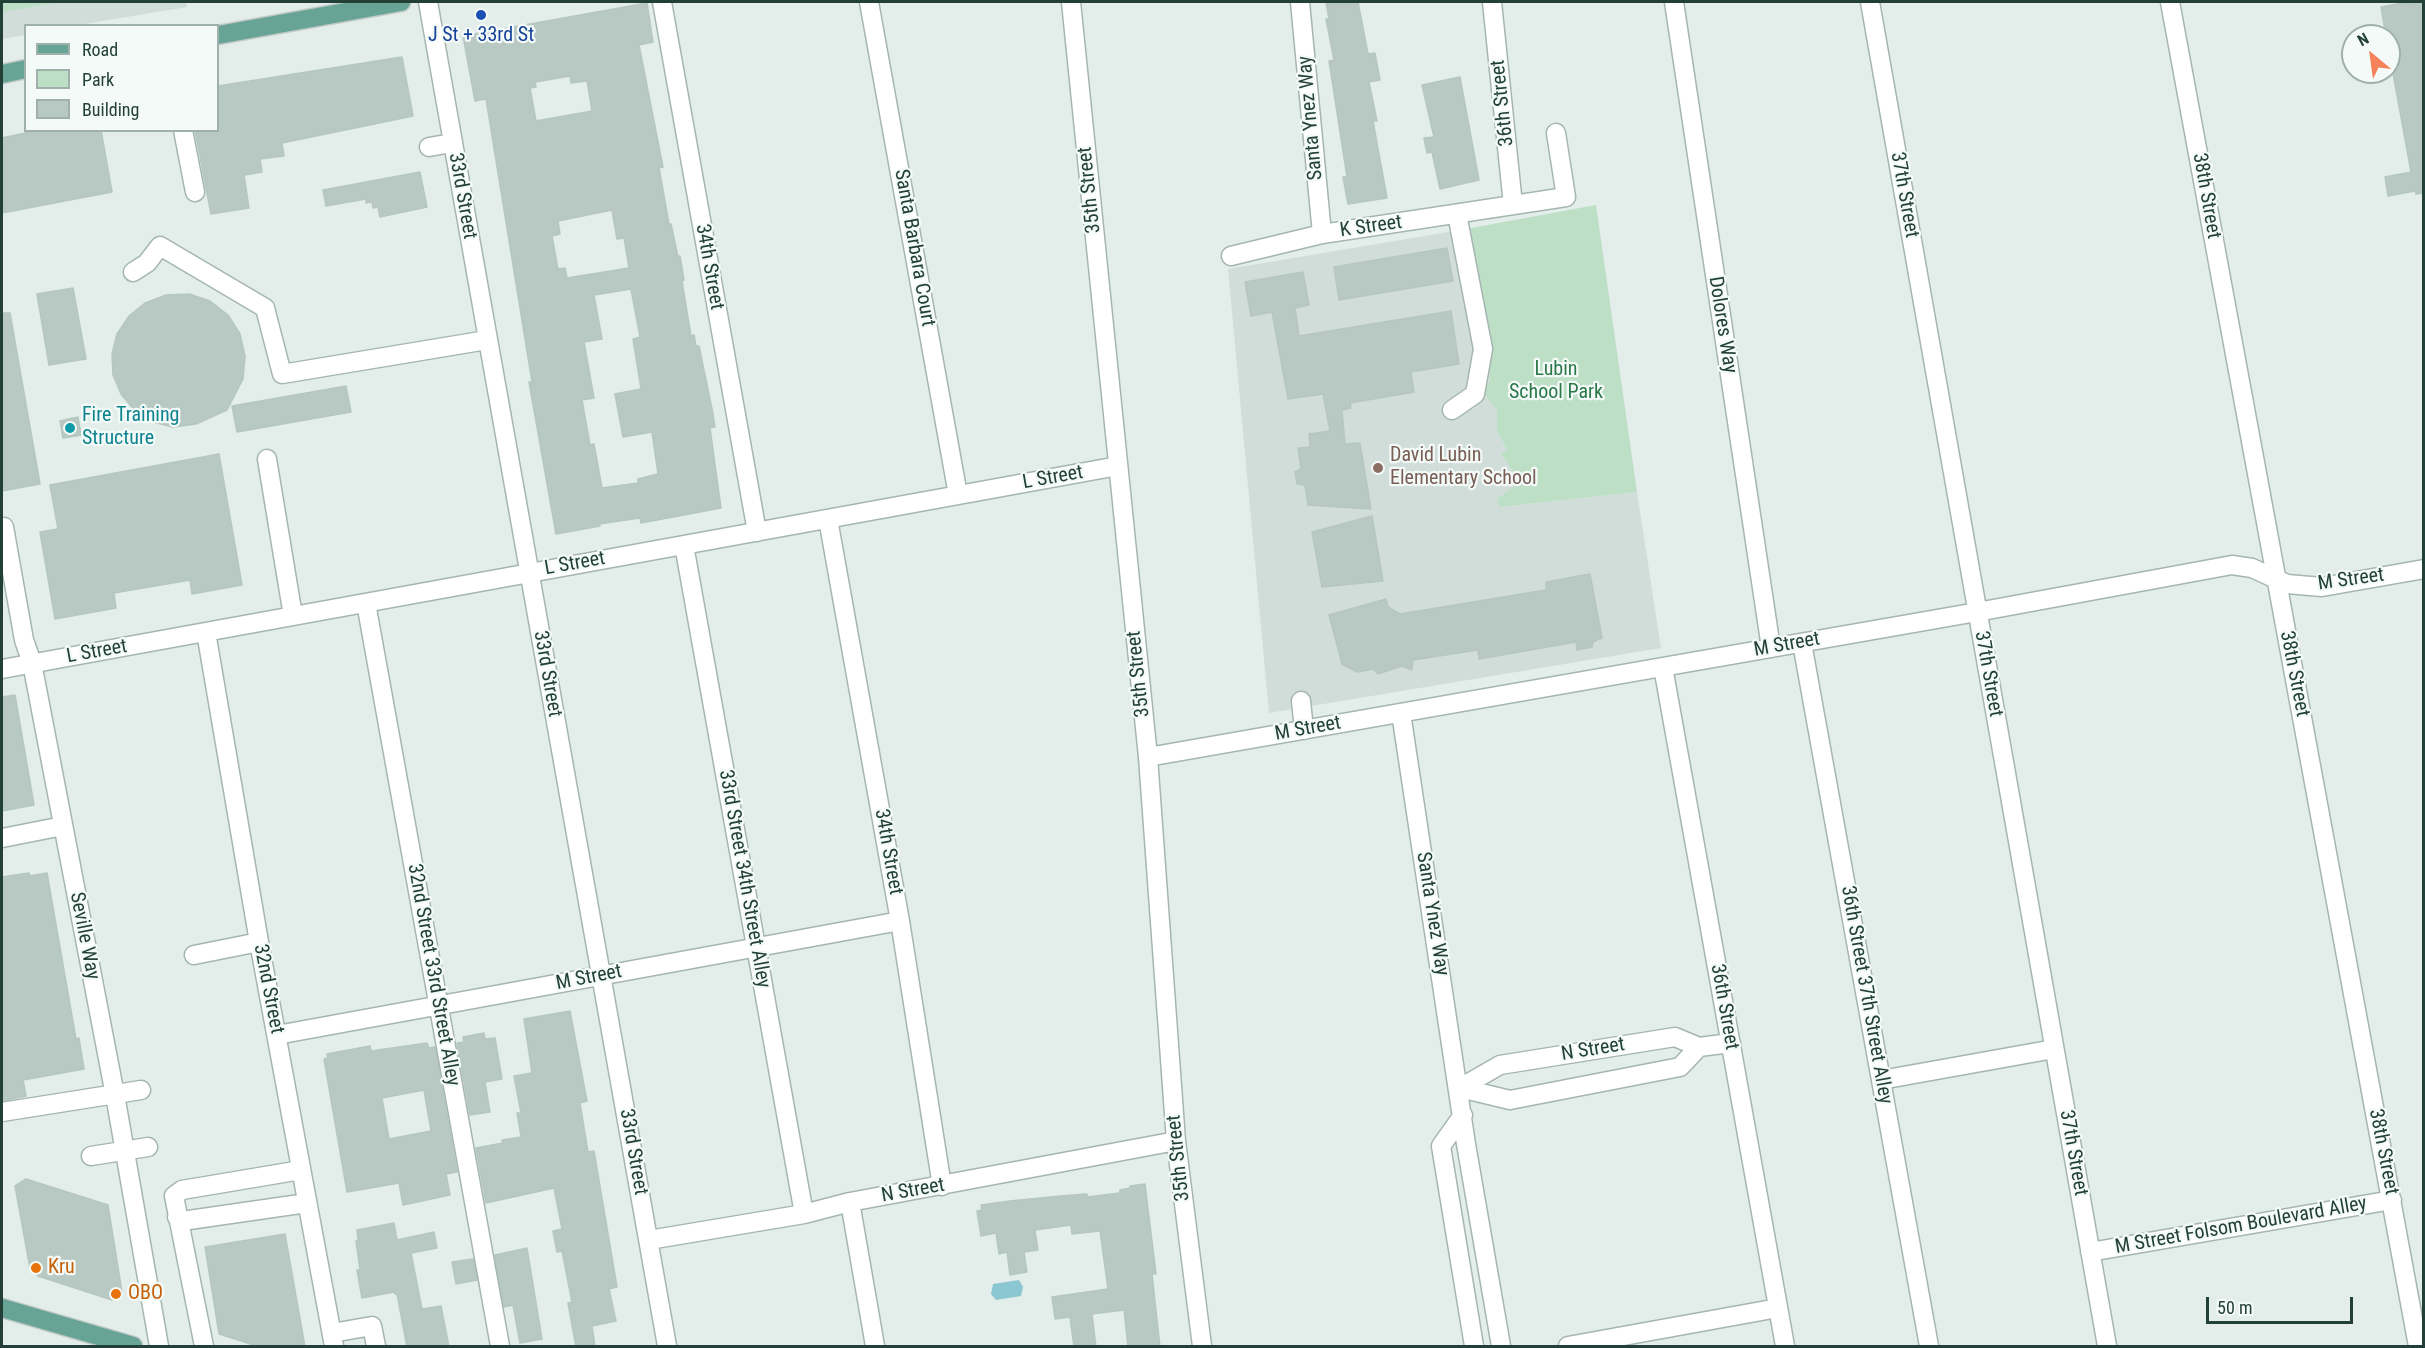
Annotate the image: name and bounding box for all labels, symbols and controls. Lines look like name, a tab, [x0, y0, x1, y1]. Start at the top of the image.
marker: J St + 33rd St	[474, 8, 488, 22]
legend	[24, 24, 219, 132]
place label: J St + 33rd St	[428, 24, 534, 48]
north arrow	[2341, 24, 2401, 84]
text: N	[2354, 29, 2372, 50]
text: Road	[82, 39, 118, 60]
street label: Santa Ynez Way	[1294, 55, 1328, 181]
street label: 36th Street	[1487, 59, 1519, 147]
text: Park	[82, 69, 114, 90]
text: Building	[82, 99, 139, 120]
street label: 35th Street	[1074, 146, 1106, 234]
street label: 37th Street	[1885, 150, 1923, 240]
street label: 33rd Street	[443, 151, 481, 241]
street label: 38th Street	[2187, 151, 2225, 241]
street label: Santa Barbara Court	[888, 168, 940, 328]
street label: K Street	[1338, 211, 1404, 243]
street label: 34th Street	[690, 222, 728, 312]
street label: Dolores Way	[1703, 275, 1741, 375]
park label: Lubin School Park	[1509, 358, 1603, 405]
place label: Fire Training Structure	[82, 404, 179, 451]
marker: Fire Training Structure	[63, 421, 77, 435]
place label: David Lubin Elementary School	[1390, 444, 1537, 491]
street label: L Street	[1021, 461, 1085, 495]
marker: David Lubin Elementary School	[1371, 461, 1385, 475]
street label: L Street	[543, 547, 607, 581]
street label: M Street	[2316, 563, 2386, 597]
street label: M Street	[1752, 627, 1822, 663]
street label: 33rd Street	[528, 629, 566, 719]
street label: 37th Street	[1969, 629, 2007, 719]
street label: 38th Street	[2274, 629, 2314, 719]
street label: 35th Street	[1123, 630, 1155, 718]
street label: L Street	[65, 635, 129, 669]
street label: M Street	[1273, 711, 1343, 747]
street label: 33rd Street 34th Street Alley	[713, 768, 775, 990]
street label: 34th Street	[869, 807, 907, 897]
street label: Santa Ynez Way	[1410, 850, 1454, 978]
street label: 32nd Street 33rd Street Alley	[402, 862, 464, 1088]
street label: 36th Street 37th Street Alley	[1835, 884, 1897, 1106]
street label: Seville Way	[64, 890, 104, 982]
street label: 32nd Street	[248, 942, 288, 1036]
street label: M Street	[554, 960, 624, 996]
street label: 36th Street	[1705, 962, 1743, 1052]
street label: N Street	[1560, 1033, 1626, 1067]
street label: 33rd Street	[614, 1107, 652, 1197]
street label: 38th Street	[2363, 1107, 2403, 1197]
street label: 37th Street	[2054, 1108, 2092, 1198]
street label: 35th Street	[1163, 1114, 1195, 1202]
street label: N Street	[879, 1174, 947, 1208]
street label: M Street Folsom Boulevard Alley	[2113, 1192, 2369, 1260]
place label: Kru	[48, 1256, 75, 1280]
marker: Kru	[29, 1261, 43, 1275]
place label: OBO	[128, 1282, 163, 1306]
scale bar	[2209, 1285, 2356, 1323]
marker: OBO	[109, 1287, 123, 1301]
text: 50 m	[2217, 1297, 2252, 1318]

